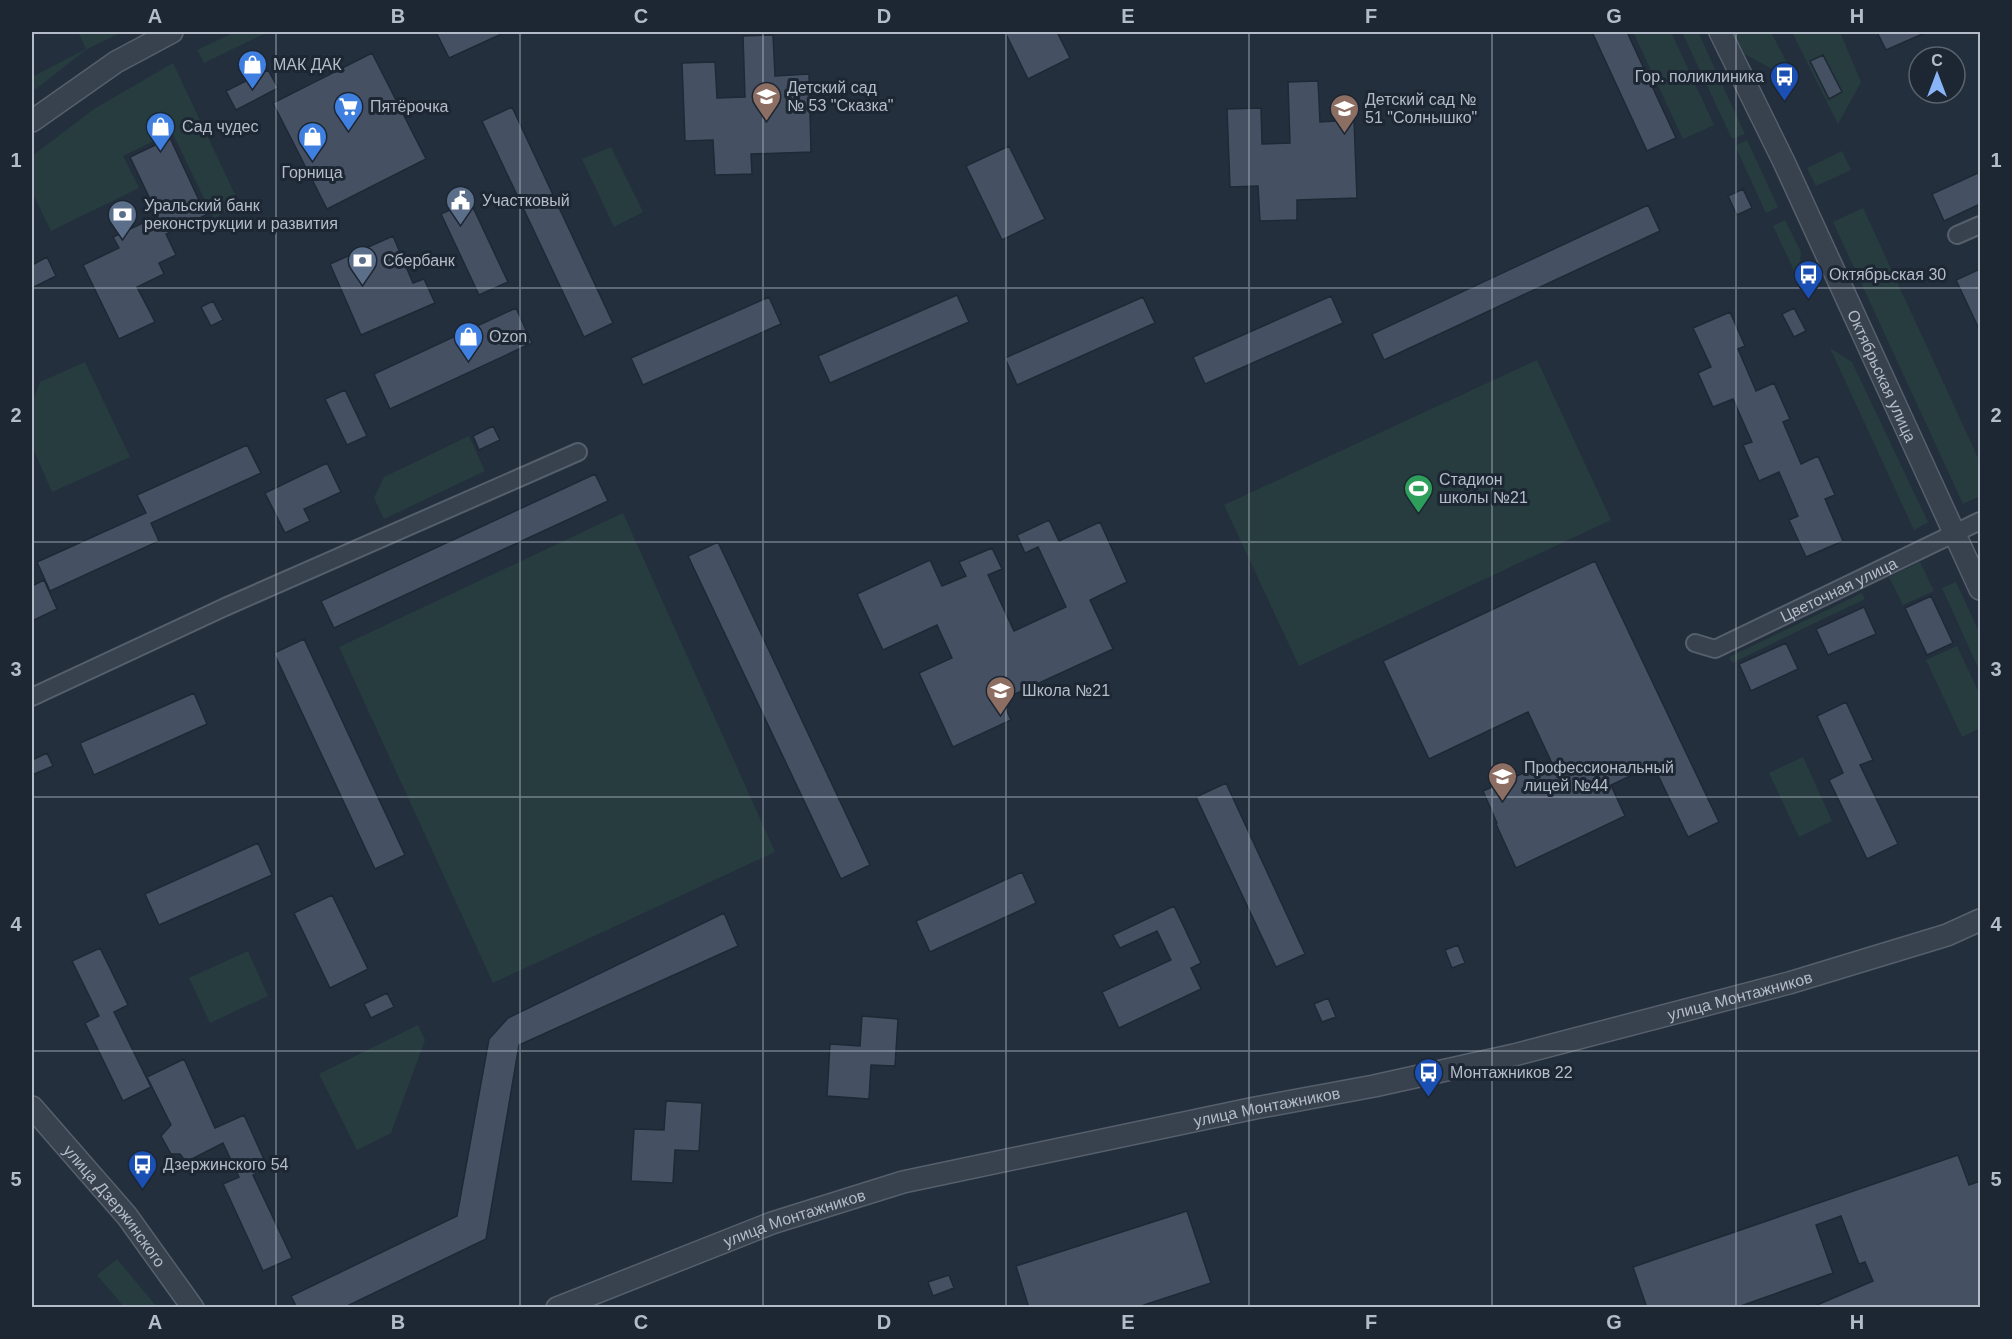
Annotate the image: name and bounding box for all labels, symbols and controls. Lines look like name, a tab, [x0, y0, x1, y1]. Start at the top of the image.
text: A	[148, 5, 162, 27]
text: B	[391, 5, 405, 27]
text: C	[634, 5, 648, 27]
text: D	[877, 5, 891, 27]
text: E	[1121, 5, 1135, 27]
text: F	[1365, 5, 1377, 27]
text: G	[1606, 5, 1622, 27]
text: H	[1850, 5, 1864, 27]
north arrow	[1907, 45, 1967, 105]
shop icon: МАК ДАК	[236, 48, 268, 90]
text: С	[1931, 52, 1943, 69]
place label: МАК ДАК	[273, 56, 342, 73]
bus stop icon: Гор. поликлиника	[1769, 60, 1801, 102]
place label: Гор. поликлиника	[1635, 68, 1764, 85]
place label: Детский сад № 53 "Сказка"	[787, 79, 893, 114]
school or university icon: Детский сад № 53 "Сказка"	[750, 80, 782, 122]
supermarket icon: Пятёрочка	[333, 90, 365, 132]
place label: Детский сад № 51 "Солнышко"	[1365, 91, 1477, 126]
school or university icon: Детский сад № 51 "Солнышко"	[1328, 92, 1360, 134]
place label: Пятёрочка	[370, 98, 449, 115]
shop icon: Сад чудес	[145, 110, 177, 152]
place label: Сад чудес	[182, 118, 258, 135]
shop icon: Горница	[296, 120, 328, 162]
text: 1	[10, 149, 22, 171]
text: 1	[1990, 149, 2002, 171]
place label: Горница	[281, 164, 343, 181]
public building icon: Участковый	[445, 184, 477, 226]
place label: Участковый	[482, 192, 570, 209]
place label: Уральский банк реконструкции и развития	[144, 197, 338, 232]
bank icon: Уральский банк реконструкции и развития	[107, 198, 139, 240]
bank icon: Сбербанк	[346, 244, 378, 286]
place label: Сбербанк	[383, 252, 456, 269]
bus stop icon: Октябрьская 30	[1792, 258, 1824, 300]
place label: Октябрьская 30	[1829, 266, 1946, 283]
street label: Октябрьская улица	[1844, 307, 1919, 445]
shop icon: Ozon	[452, 320, 484, 362]
place label: Ozon	[489, 328, 527, 345]
text: 2	[10, 404, 22, 426]
text: 2	[1990, 404, 2002, 426]
place label: Стадион школы №21	[1439, 471, 1528, 506]
sports icon: Стадион школы №21	[1402, 472, 1434, 514]
street label: Цветочная улица	[1778, 554, 1900, 625]
text: 3	[10, 658, 22, 680]
text: 3	[1990, 658, 2002, 680]
school or university icon: Школа №21	[985, 674, 1017, 716]
place label: Школа №21	[1022, 682, 1110, 699]
place label: Профессиональный лицей №44	[1524, 759, 1674, 794]
school or university icon: Профессиональный лицей №44	[1487, 760, 1519, 802]
text: 4	[10, 913, 22, 935]
text: 4	[1990, 913, 2002, 935]
street label: улица Монтажников	[1666, 968, 1814, 1023]
bus stop icon: Монтажников 22	[1413, 1056, 1445, 1098]
place label: Монтажников 22	[1450, 1064, 1573, 1081]
street label: улица Монтажников	[1192, 1084, 1341, 1130]
street label: улица Дзержинского	[60, 1142, 169, 1270]
bus stop icon: Дзержинского 54	[126, 1148, 158, 1190]
place label: Дзержинского 54	[163, 1156, 289, 1173]
text: 5	[10, 1168, 22, 1190]
text: 5	[1990, 1168, 2002, 1190]
street label: улица Монтажников	[721, 1186, 867, 1250]
text: A	[148, 1311, 162, 1333]
text: B	[391, 1311, 405, 1333]
text: C	[634, 1311, 648, 1333]
text: D	[877, 1311, 891, 1333]
text: E	[1121, 1311, 1135, 1333]
text: F	[1365, 1311, 1377, 1333]
text: G	[1606, 1311, 1622, 1333]
text: H	[1850, 1311, 1864, 1333]

